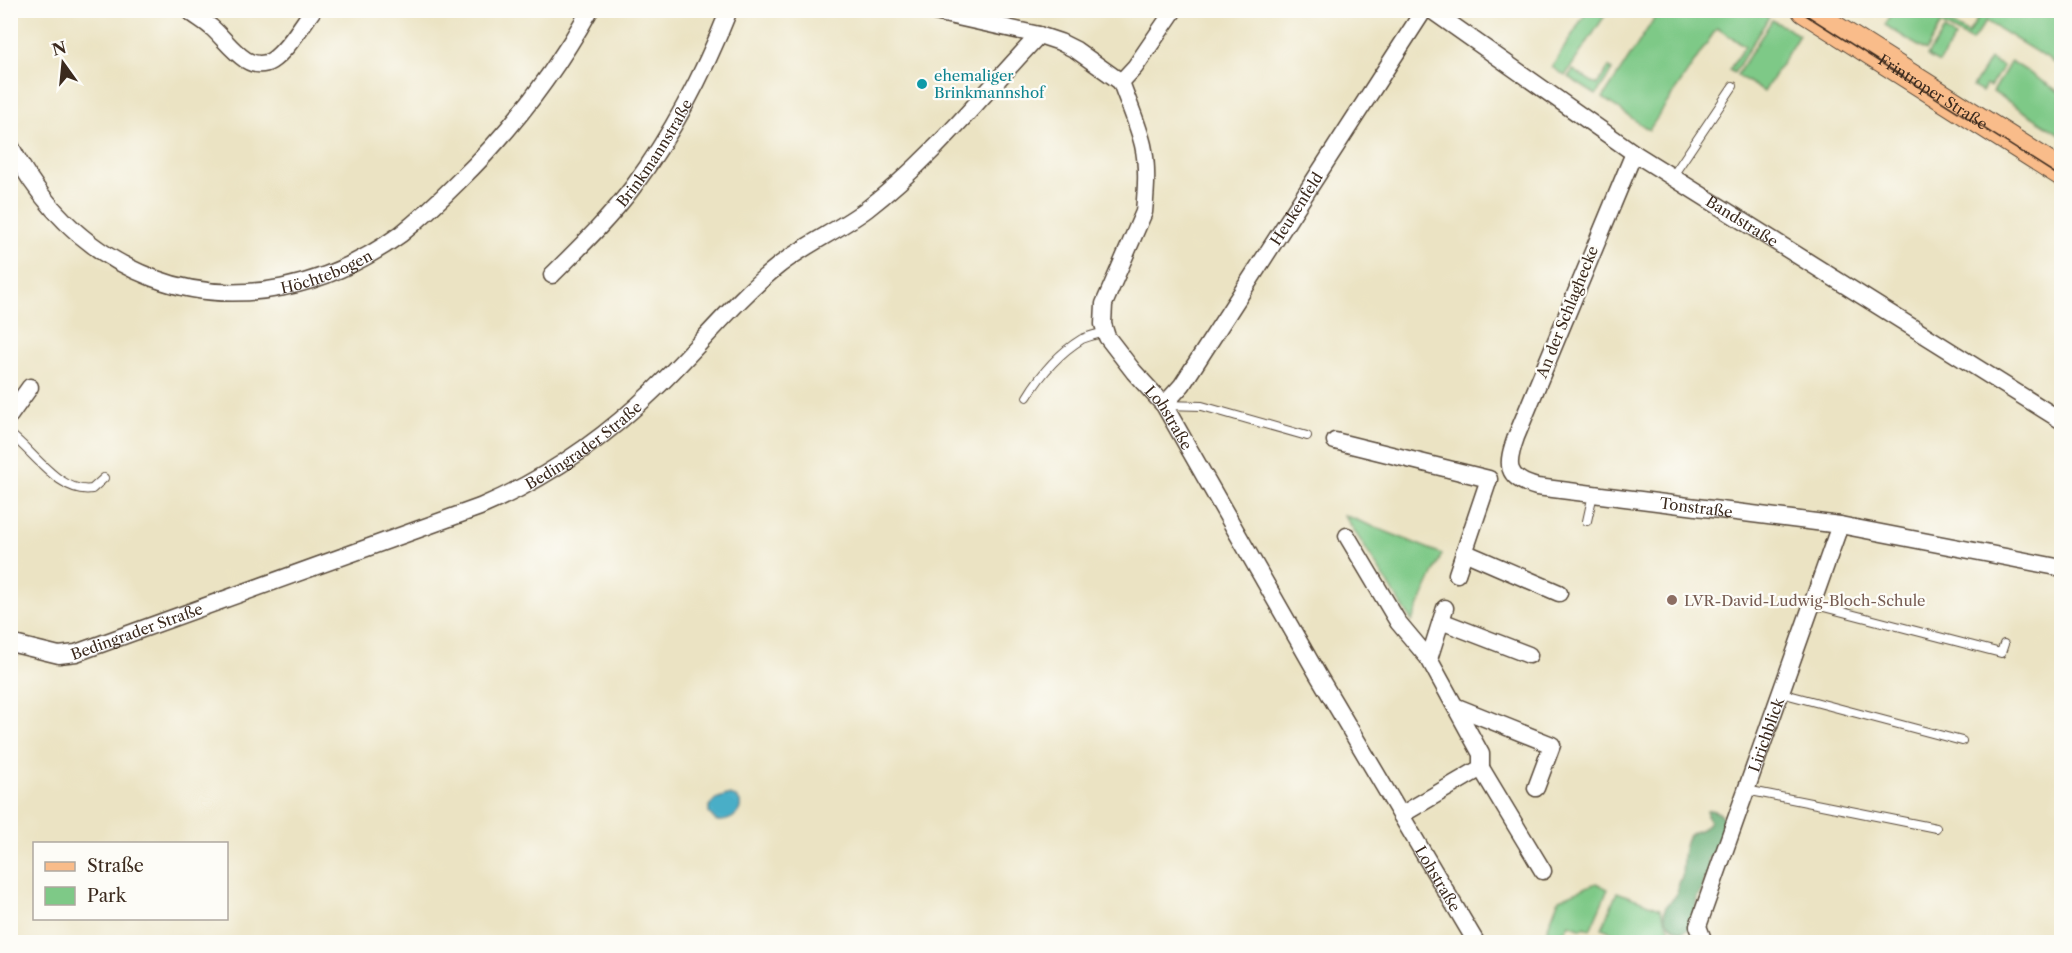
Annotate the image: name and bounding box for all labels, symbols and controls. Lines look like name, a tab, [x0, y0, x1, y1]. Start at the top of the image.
north arrow	[33, 33, 93, 93]
text: N	[50, 37, 69, 60]
street label: Frintroper Straße	[1875, 50, 1992, 133]
place label: ehemaliger Brinkmannshof	[934, 66, 1046, 102]
marker: ehemaliger Brinkmannshof	[915, 77, 929, 91]
street label: Brinkmannstraße	[612, 96, 696, 210]
street label: Heukenfeld	[1265, 168, 1326, 249]
street label: Bandstraße	[1703, 191, 1782, 251]
street label: An der Schlaghecke	[1531, 243, 1602, 382]
street label: Höchtebogen	[279, 245, 376, 297]
street label: Lohstraße	[1141, 381, 1197, 453]
street label: Bedingrader Straße	[522, 397, 645, 493]
street label: Tonstraße	[1659, 493, 1734, 521]
place label: LVR-David-Ludwig-Bloch-Schule	[1684, 591, 1926, 610]
marker: LVR-David-Ludwig-Bloch-Schule	[1665, 593, 1679, 607]
street label: Bedingrader Straße	[68, 599, 205, 664]
street label: Lirichblick	[1744, 694, 1788, 774]
legend	[33, 842, 228, 920]
street label: Lohstraße	[1412, 842, 1465, 915]
text: Straße	[87, 855, 144, 877]
text: Park	[87, 885, 128, 907]

